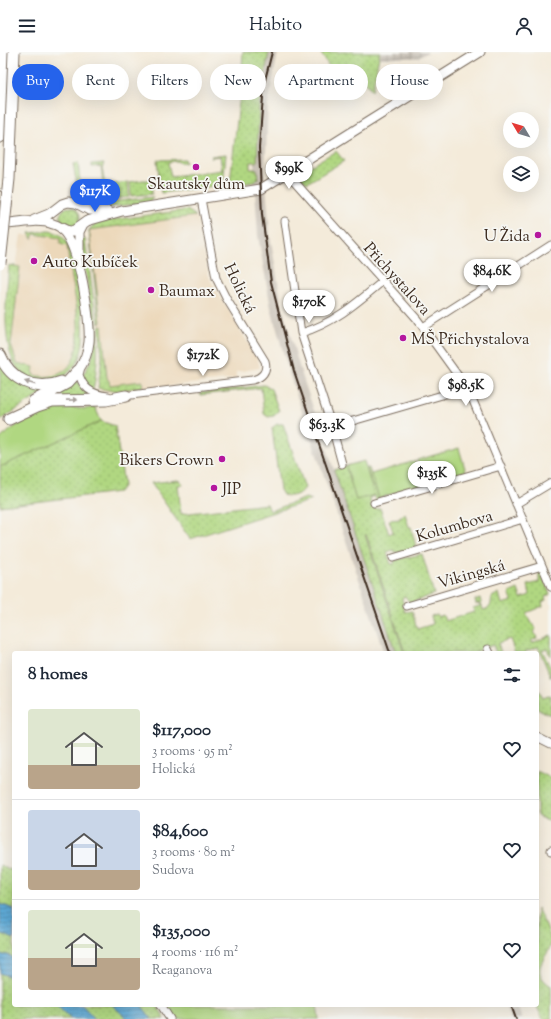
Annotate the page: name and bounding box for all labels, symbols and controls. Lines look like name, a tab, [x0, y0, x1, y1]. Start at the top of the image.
text: Habito	[249, 13, 302, 39]
icon: menu	[16, 15, 38, 37]
icon: person	[513, 15, 535, 37]
chip: Buy	[12, 64, 64, 100]
chip: Rent	[72, 64, 129, 100]
chip: Filters	[137, 64, 202, 100]
chip: New	[210, 64, 266, 100]
chip: Apartment	[274, 64, 368, 100]
chip: House	[376, 64, 443, 100]
north arrow	[503, 112, 539, 148]
map controls	[503, 112, 539, 192]
pin: $99K	[265, 156, 313, 190]
button: layers	[503, 156, 539, 192]
text: $99K	[275, 160, 303, 178]
marker: Skautský dům	[191, 162, 201, 172]
place label: Skautský dům	[147, 174, 245, 197]
pin: $117K	[67, 179, 123, 213]
text: $117K	[79, 183, 111, 201]
place label: U Žida	[484, 226, 531, 249]
marker: U Žida	[533, 230, 543, 240]
street label: Přichystalova	[357, 238, 436, 322]
place label: Auto Kubíček	[42, 252, 138, 275]
marker: Auto Kubíček	[29, 256, 39, 266]
pin: $84.6K	[459, 259, 525, 293]
street label: Holická	[217, 260, 261, 319]
text: $84.6K	[473, 263, 511, 281]
place label: Baumax	[159, 281, 215, 304]
marker: Baumax	[146, 285, 156, 295]
pin: $170K	[281, 290, 337, 324]
text: $170K	[292, 294, 326, 312]
place label: MŠ Přichystalova	[411, 329, 530, 352]
marker: MŠ Přichystalova	[398, 333, 408, 343]
pin: $172K	[175, 343, 231, 377]
text: $172K	[186, 347, 220, 365]
pin: $98.5K	[433, 373, 499, 407]
text: $98.5K	[448, 377, 484, 395]
one-way arrow	[24, 380, 36, 386]
one-way arrow	[66, 396, 78, 403]
pin: $63.3K	[294, 413, 360, 447]
text: $63.3K	[309, 417, 345, 435]
place label: Bikers Crown	[119, 450, 215, 473]
marker: Bikers Crown	[217, 454, 227, 464]
pin: $135K	[404, 461, 460, 495]
text: $135K	[417, 465, 447, 483]
place label: JIP	[221, 479, 241, 502]
marker: JIP	[209, 483, 219, 493]
street label: Kolumbova	[414, 505, 496, 549]
street label: Vikingská	[435, 555, 509, 596]
text: 8 homes	[28, 663, 88, 687]
icon: filters	[501, 664, 523, 686]
text: $117,000	[152, 719, 211, 743]
icon: home	[60, 725, 108, 773]
icon: heart	[501, 738, 523, 760]
text: 3 rooms · 95 m²	[152, 743, 233, 761]
text: Holická	[152, 761, 195, 779]
text: $84,600	[152, 820, 208, 844]
icon: home	[60, 826, 108, 874]
icon: heart	[501, 839, 523, 861]
text: 3 rooms · 80 m²	[152, 844, 235, 862]
text: Sudova	[152, 862, 194, 880]
text: $135,000	[152, 920, 210, 944]
icon: home	[60, 926, 108, 974]
icon: heart	[501, 939, 523, 961]
text: 4 rooms · 116 m²	[152, 944, 238, 962]
text: Reaganova	[152, 962, 212, 980]

